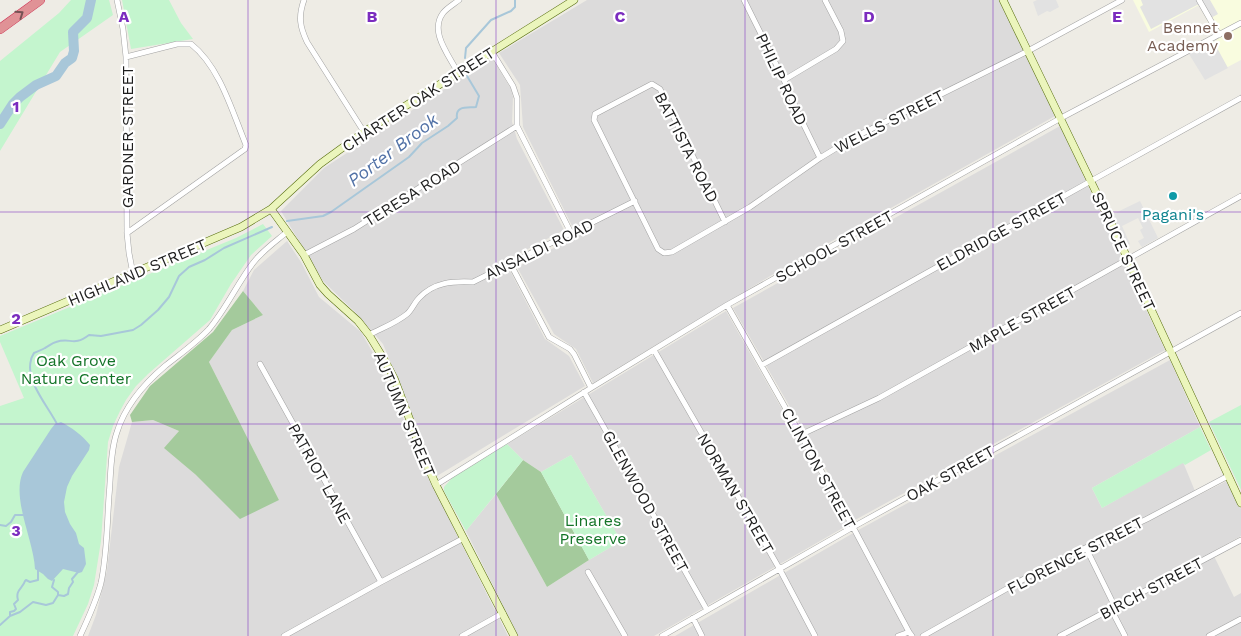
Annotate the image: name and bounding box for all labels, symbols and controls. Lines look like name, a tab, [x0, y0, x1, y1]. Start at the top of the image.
text: A	[119, 7, 130, 26]
text: B	[367, 7, 378, 26]
text: C	[615, 7, 626, 26]
text: D	[863, 7, 875, 26]
text: E	[1112, 7, 1122, 26]
one-way arrow	[14, 11, 24, 20]
place label: Bennet Academy	[1147, 18, 1219, 55]
street label: PHILIP ROAD	[752, 30, 811, 128]
marker: Bennet Academy	[1222, 30, 1234, 42]
street label: CHARTER OAK STREET	[339, 43, 498, 156]
street label: GARDNER STREET	[118, 65, 137, 208]
street label: WELLS STREET	[831, 85, 948, 157]
street label: BATTISTA ROAD	[651, 89, 723, 205]
text: 1	[13, 97, 19, 116]
water label: Porter Brook	[343, 108, 443, 190]
street label: TERESA ROAD	[360, 156, 464, 231]
street label: ELDRIDGE STREET	[933, 188, 1070, 275]
street label: SPRUCE STREET	[1088, 189, 1160, 314]
marker: Pagani's	[1167, 190, 1179, 202]
place label: Pagani's	[1142, 205, 1204, 224]
street label: SCHOOL STREET	[772, 206, 897, 287]
street label: ANSALDI ROAD	[482, 215, 597, 284]
street label: HIGHLAND STREET	[65, 235, 210, 310]
street label: MAPLE STREET	[965, 282, 1079, 357]
text: 2	[11, 309, 21, 328]
street label: AUTUMN STREET	[370, 349, 440, 480]
park label: Oak Grove Nature Center	[21, 351, 132, 388]
street label: CLINTON STREET	[777, 404, 860, 532]
street label: PATRIOT LANE	[284, 420, 355, 527]
street label: GLENWOOD STREET	[599, 427, 693, 576]
street label: NORMAN STREET	[693, 430, 778, 557]
street label: OAK STREET	[903, 441, 998, 506]
park label: Linares Preserve	[559, 511, 627, 548]
street label: FLORENCE STREET	[1004, 513, 1147, 598]
text: 3	[11, 521, 21, 540]
street label: BIRCH STREET	[1096, 553, 1206, 624]

